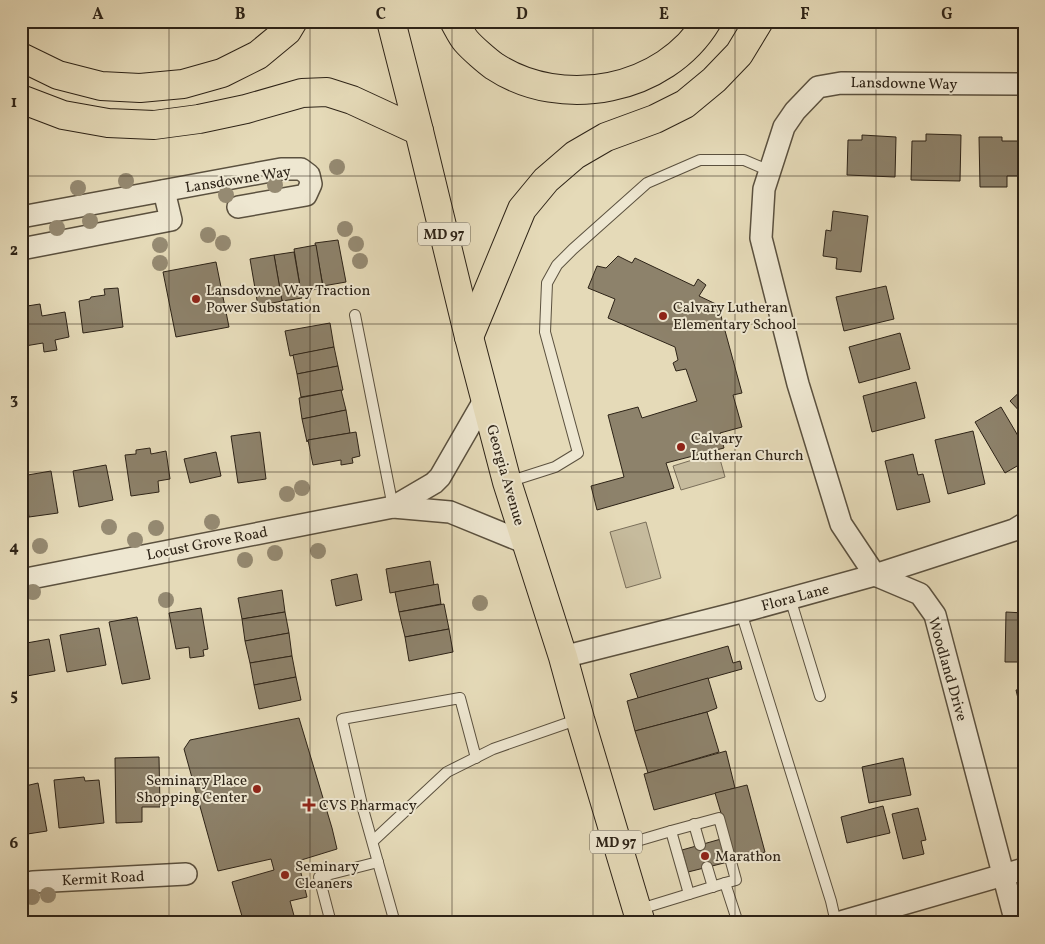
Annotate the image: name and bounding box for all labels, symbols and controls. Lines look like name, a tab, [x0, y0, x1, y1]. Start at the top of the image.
text: A	[92, 4, 104, 26]
text: B	[235, 4, 246, 26]
text: C	[376, 4, 386, 26]
text: D	[516, 4, 528, 26]
text: E	[659, 4, 669, 26]
text: F	[800, 4, 810, 26]
text: G	[941, 4, 953, 26]
street label: Lansdowne Way	[850, 73, 958, 96]
text: 1	[11, 92, 17, 114]
street label: Lansdowne Way	[184, 162, 293, 199]
road number: MD 97	[418, 222, 470, 245]
text: 2	[10, 240, 18, 262]
place label: Lansdowne Way Traction Power Substation	[206, 281, 370, 319]
marker: Lansdowne Way Traction Power Substation	[190, 293, 202, 305]
place label: Calvary Lutheran Elementary School	[673, 298, 796, 336]
marker: Calvary Lutheran Elementary School	[657, 310, 669, 322]
text: 3	[10, 389, 18, 411]
street label: Georgia Avenue	[480, 423, 529, 528]
place label: Calvary Lutheran Church	[691, 429, 804, 467]
marker: Calvary Lutheran Church	[675, 441, 687, 453]
street label: Locust Grove Road	[145, 522, 270, 567]
text: 4	[9, 537, 19, 559]
street label: Flora Lane	[759, 579, 832, 618]
street label: Woodland Drive	[922, 615, 971, 724]
text: 5	[10, 685, 18, 707]
place label: Seminary Place Shopping Center	[136, 771, 247, 809]
marker: Seminary Place Shopping Center	[251, 783, 263, 795]
place label: CVS Pharmacy	[319, 796, 417, 817]
marker: CVS Pharmacy	[303, 799, 315, 811]
road number: MD 97	[590, 830, 642, 854]
text: 6	[10, 833, 19, 855]
place label: Marathon	[715, 847, 781, 868]
marker: Marathon	[699, 850, 711, 862]
place label: Seminary Cleaners	[295, 857, 359, 895]
street label: Kermit Road	[61, 867, 145, 892]
marker: Seminary Cleaners	[279, 869, 291, 881]

